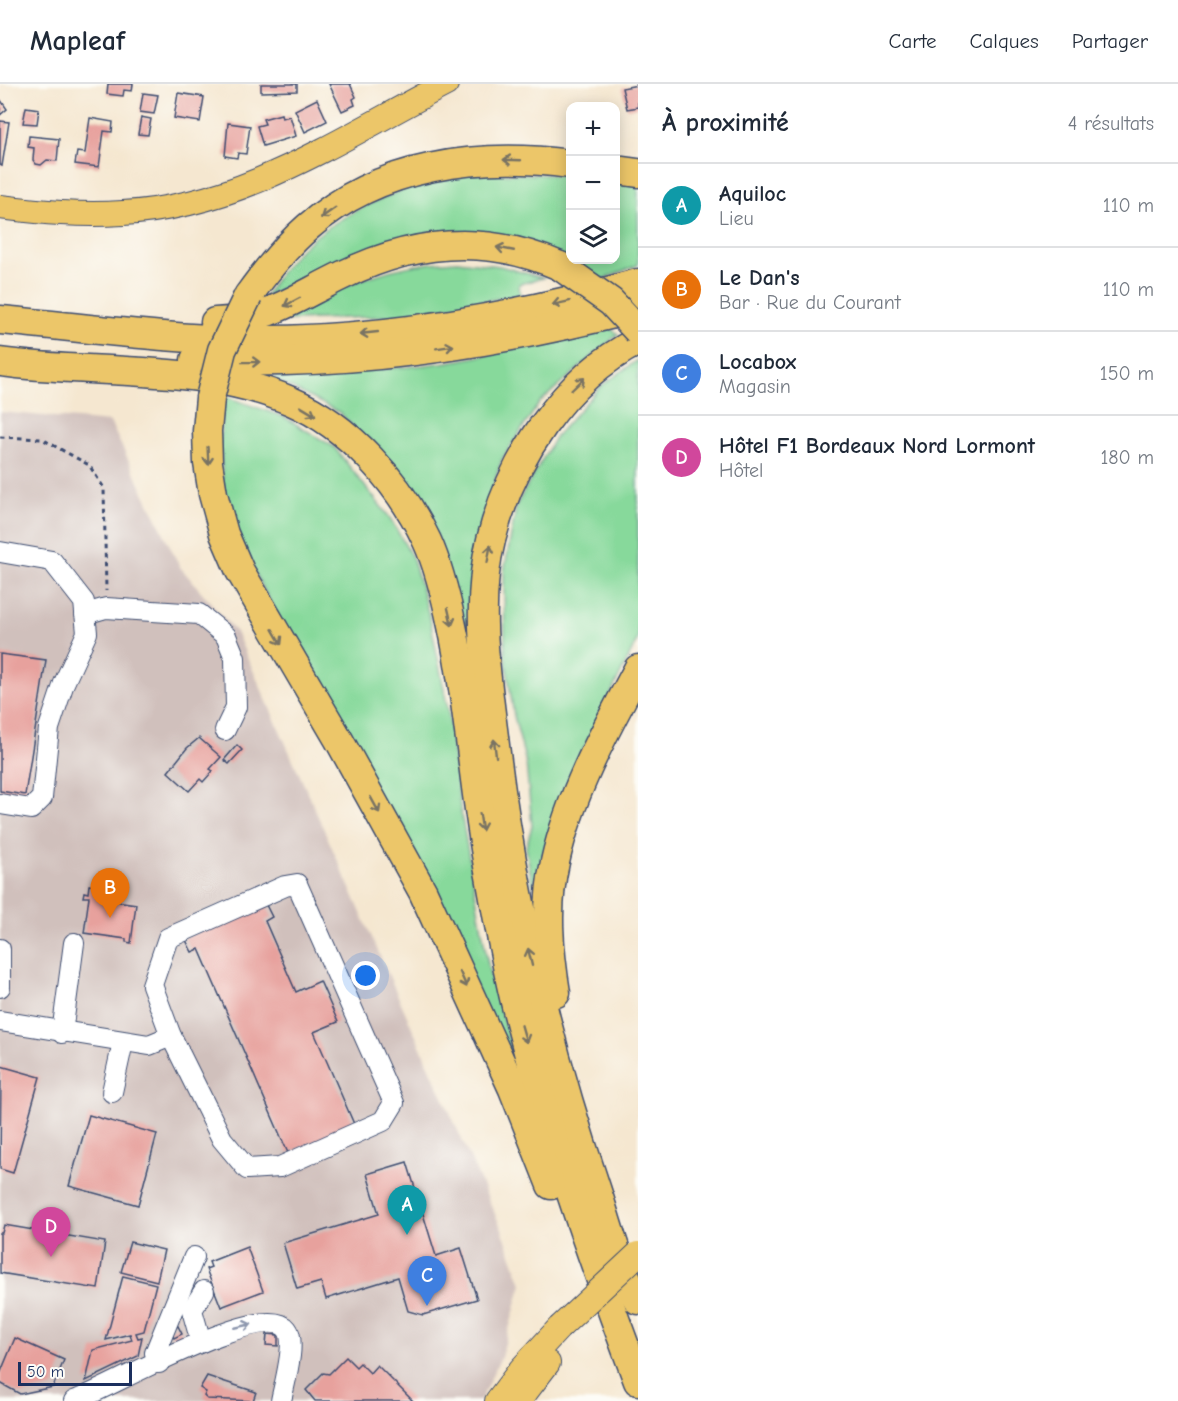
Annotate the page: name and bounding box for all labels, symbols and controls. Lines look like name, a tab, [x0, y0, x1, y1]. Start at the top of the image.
text: Mapleaf	[30, 25, 125, 57]
text: Carte	[889, 29, 937, 53]
text: Calques	[970, 29, 1039, 53]
text: Partager	[1072, 29, 1148, 53]
map controls	[566, 102, 620, 264]
button: +	[566, 102, 620, 156]
text: À proximité	[662, 108, 789, 138]
text: 4 résultats	[1068, 112, 1154, 135]
one-way arrow	[503, 155, 523, 166]
button: −	[566, 156, 620, 210]
text: Aquiloc	[719, 181, 786, 207]
text: A	[676, 194, 687, 217]
text: 110 m	[1103, 194, 1154, 217]
one-way arrow	[321, 207, 337, 219]
text: Lieu	[719, 207, 754, 230]
button: layers	[566, 210, 620, 264]
one-way arrow	[496, 243, 515, 254]
text: Le Dan's	[719, 265, 800, 291]
text: B	[675, 278, 688, 301]
text: 110 m	[1103, 278, 1154, 301]
text: Bar · Rue du Courant	[719, 291, 901, 314]
one-way arrow	[284, 297, 302, 308]
one-way arrow	[552, 298, 571, 309]
one-way arrow	[359, 328, 379, 339]
one-way arrow	[435, 342, 455, 353]
text: Locabox	[719, 349, 796, 375]
one-way arrow	[241, 356, 261, 368]
text: C	[675, 362, 688, 385]
text: 150 m	[1100, 362, 1154, 385]
text: Magasin	[719, 375, 791, 398]
one-way arrow	[571, 377, 586, 392]
one-way arrow	[299, 406, 316, 418]
text: Hôtel F1 Bordeaux Nord Lormont	[719, 433, 1035, 459]
one-way arrow	[202, 446, 213, 466]
text: D	[675, 446, 688, 469]
text: 180 m	[1100, 446, 1154, 469]
text: Hôtel	[719, 459, 763, 482]
one-way arrow	[483, 545, 494, 564]
one-way arrow	[445, 607, 456, 626]
one-way arrow	[272, 627, 283, 645]
one-way arrow	[489, 739, 500, 759]
one-way arrow	[369, 796, 381, 813]
one-way arrow	[475, 812, 486, 832]
pin: B	[90, 868, 130, 918]
one-way arrow	[524, 948, 535, 967]
your location	[351, 961, 380, 990]
one-way arrow	[458, 969, 470, 987]
one-way arrow	[519, 1024, 530, 1043]
pin: A	[388, 1186, 426, 1235]
pin: D	[32, 1208, 70, 1257]
pin: C	[408, 1256, 446, 1306]
one-way arrow	[232, 1320, 252, 1331]
scale bar	[18, 1359, 132, 1386]
text: 50 m	[27, 1363, 64, 1381]

